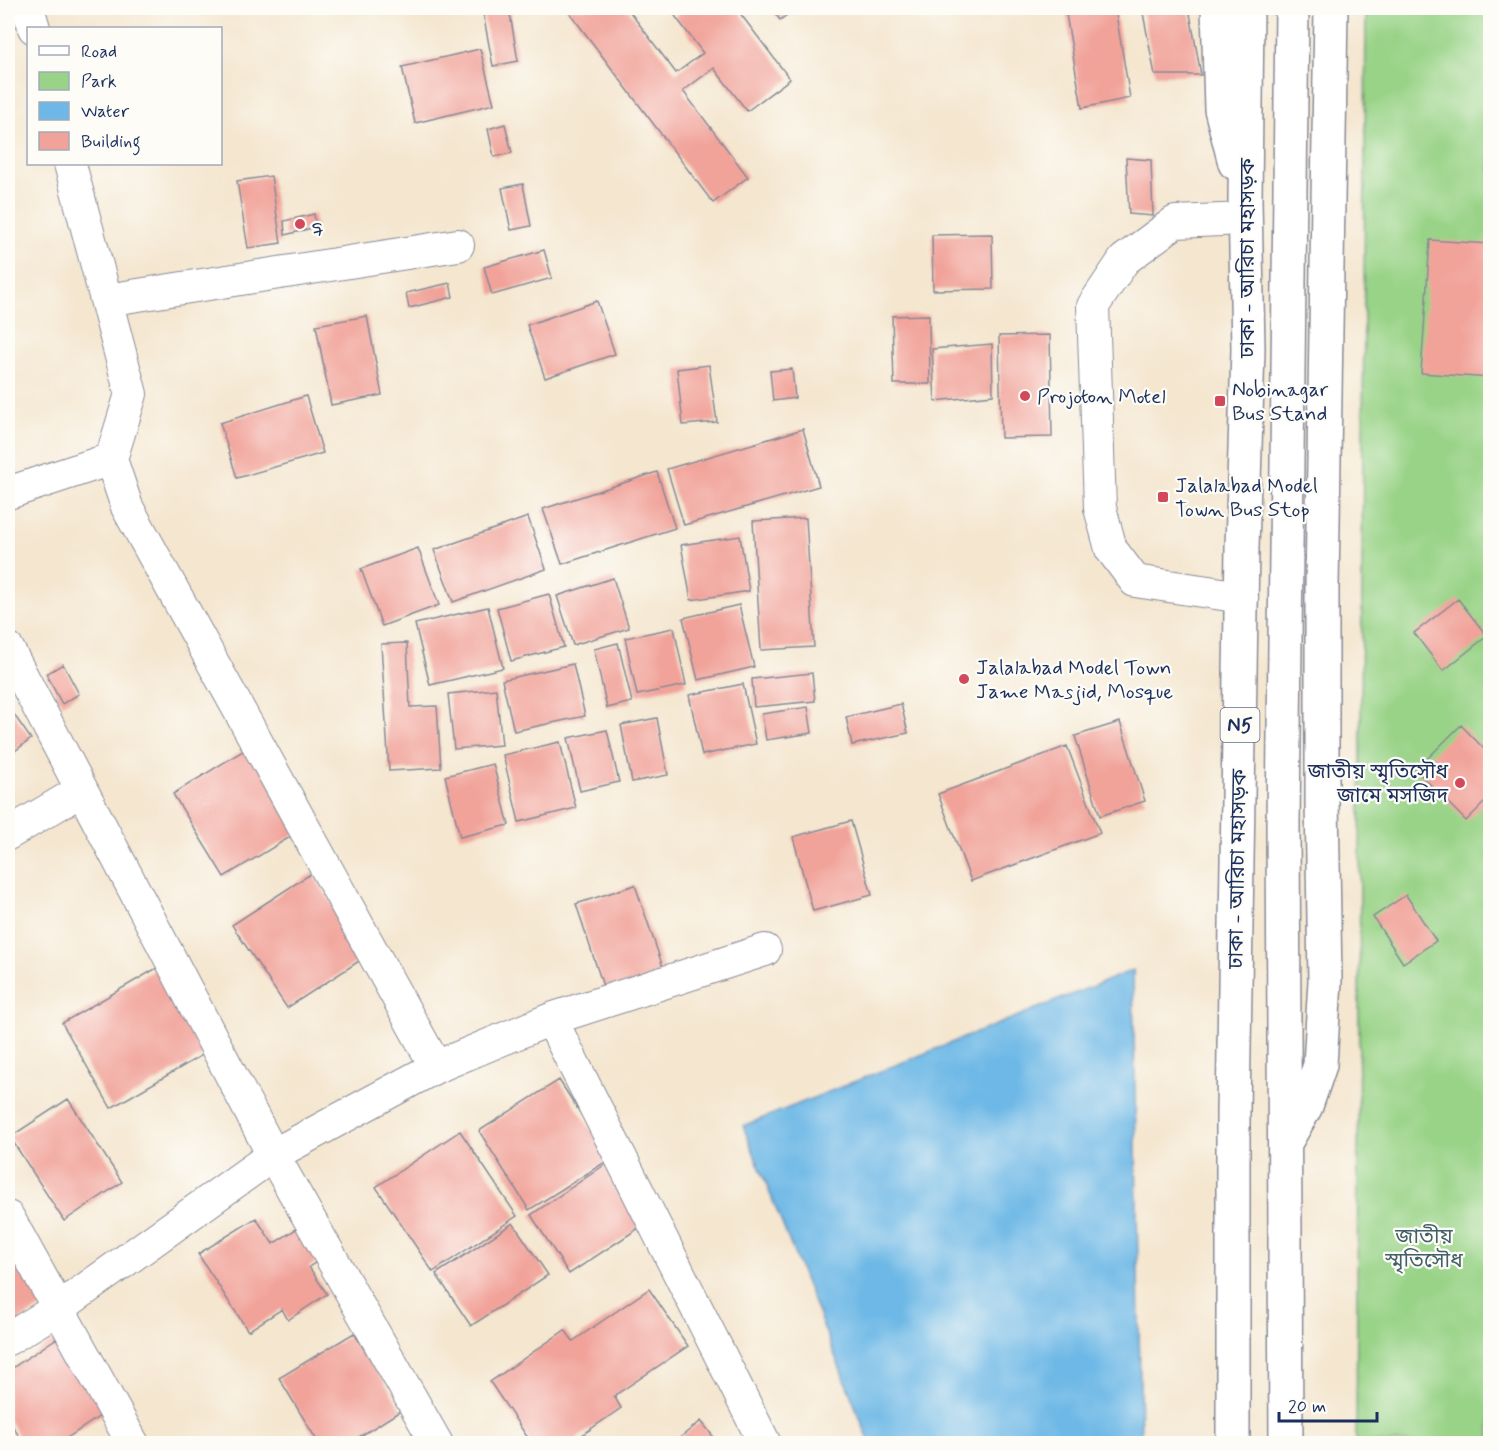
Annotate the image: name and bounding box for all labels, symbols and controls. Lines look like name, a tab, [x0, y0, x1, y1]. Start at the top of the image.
legend	[27, 27, 222, 165]
text: Road	[81, 40, 117, 64]
text: Park	[81, 70, 117, 94]
text: Water	[81, 100, 130, 124]
text: Building	[81, 130, 141, 156]
street label: ঢাকা - আরিচা মহাসড়ক	[1234, 157, 1262, 359]
place label: q	[312, 211, 323, 239]
marker: q	[293, 217, 307, 231]
place label: Nobinagar Bus Stand	[1232, 376, 1329, 428]
place label: Projoton Motel	[1037, 383, 1166, 411]
marker: Projoton Motel	[1018, 389, 1032, 403]
marker: Nobinagar Bus Stand	[1213, 394, 1227, 408]
place label: Jalalabad Model Town Bus Stop	[1175, 472, 1318, 524]
marker: Jalalabad Model Town Bus Stop	[1156, 490, 1170, 504]
place label: Jalalabad Model Town Jame Masjid, Mosque	[976, 654, 1173, 706]
marker: Jalalabad Model Town Jame Masjid, Mosque	[957, 672, 971, 686]
road number: N5	[1220, 708, 1260, 742]
place label: জাতীয় স্মৃতিসৌধ জামে মসজিদ	[1307, 758, 1448, 810]
street label: ঢাকা - আরিচা মহাসড়ক	[1222, 768, 1254, 970]
marker: জাতীয় স্মৃতিসৌধ জামে মসজিদ	[1453, 776, 1467, 790]
park label: জাতীয় স্মৃতিসৌধ	[1384, 1223, 1463, 1275]
scale bar	[1279, 1385, 1376, 1423]
text: 20 m	[1288, 1395, 1326, 1419]

